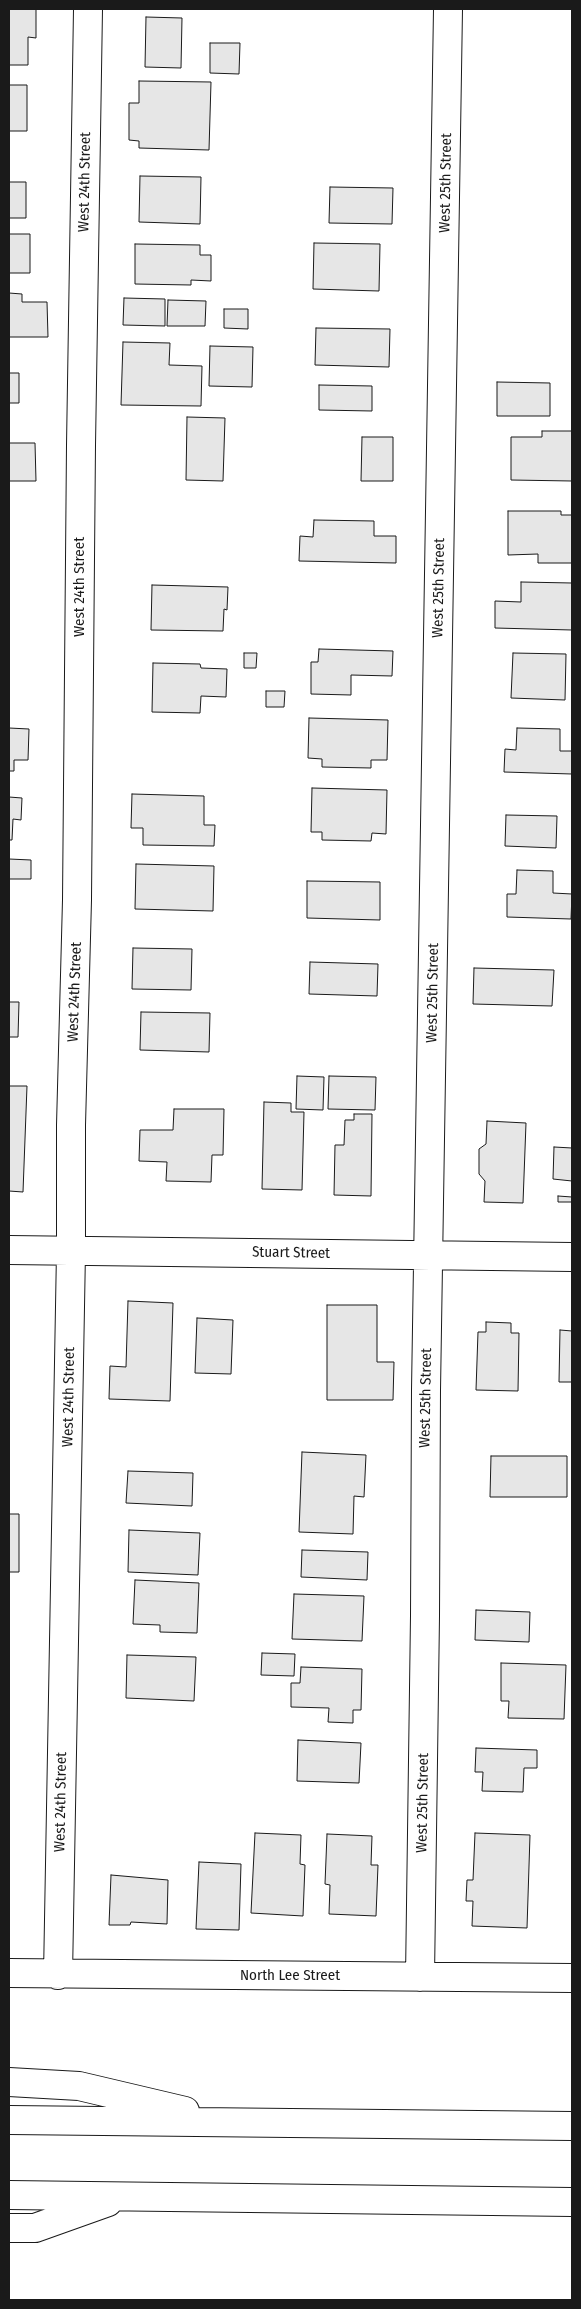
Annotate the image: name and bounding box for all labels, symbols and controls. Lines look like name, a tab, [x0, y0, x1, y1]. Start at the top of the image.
street label: West 24th Street	[75, 132, 95, 232]
street label: West 25th Street	[436, 133, 456, 233]
street label: West 24th Street	[71, 537, 89, 637]
street label: West 25th Street	[429, 538, 449, 638]
street label: West 24th Street	[64, 942, 86, 1042]
street label: West 25th Street	[423, 943, 443, 1043]
street label: Stuart Street	[252, 1243, 330, 1263]
street label: West 24th Street	[59, 1347, 79, 1447]
street label: West 25th Street	[416, 1348, 436, 1448]
street label: West 24th Street	[51, 1752, 71, 1852]
street label: West 25th Street	[413, 1753, 433, 1853]
street label: North Lee Street	[240, 1967, 340, 1985]

